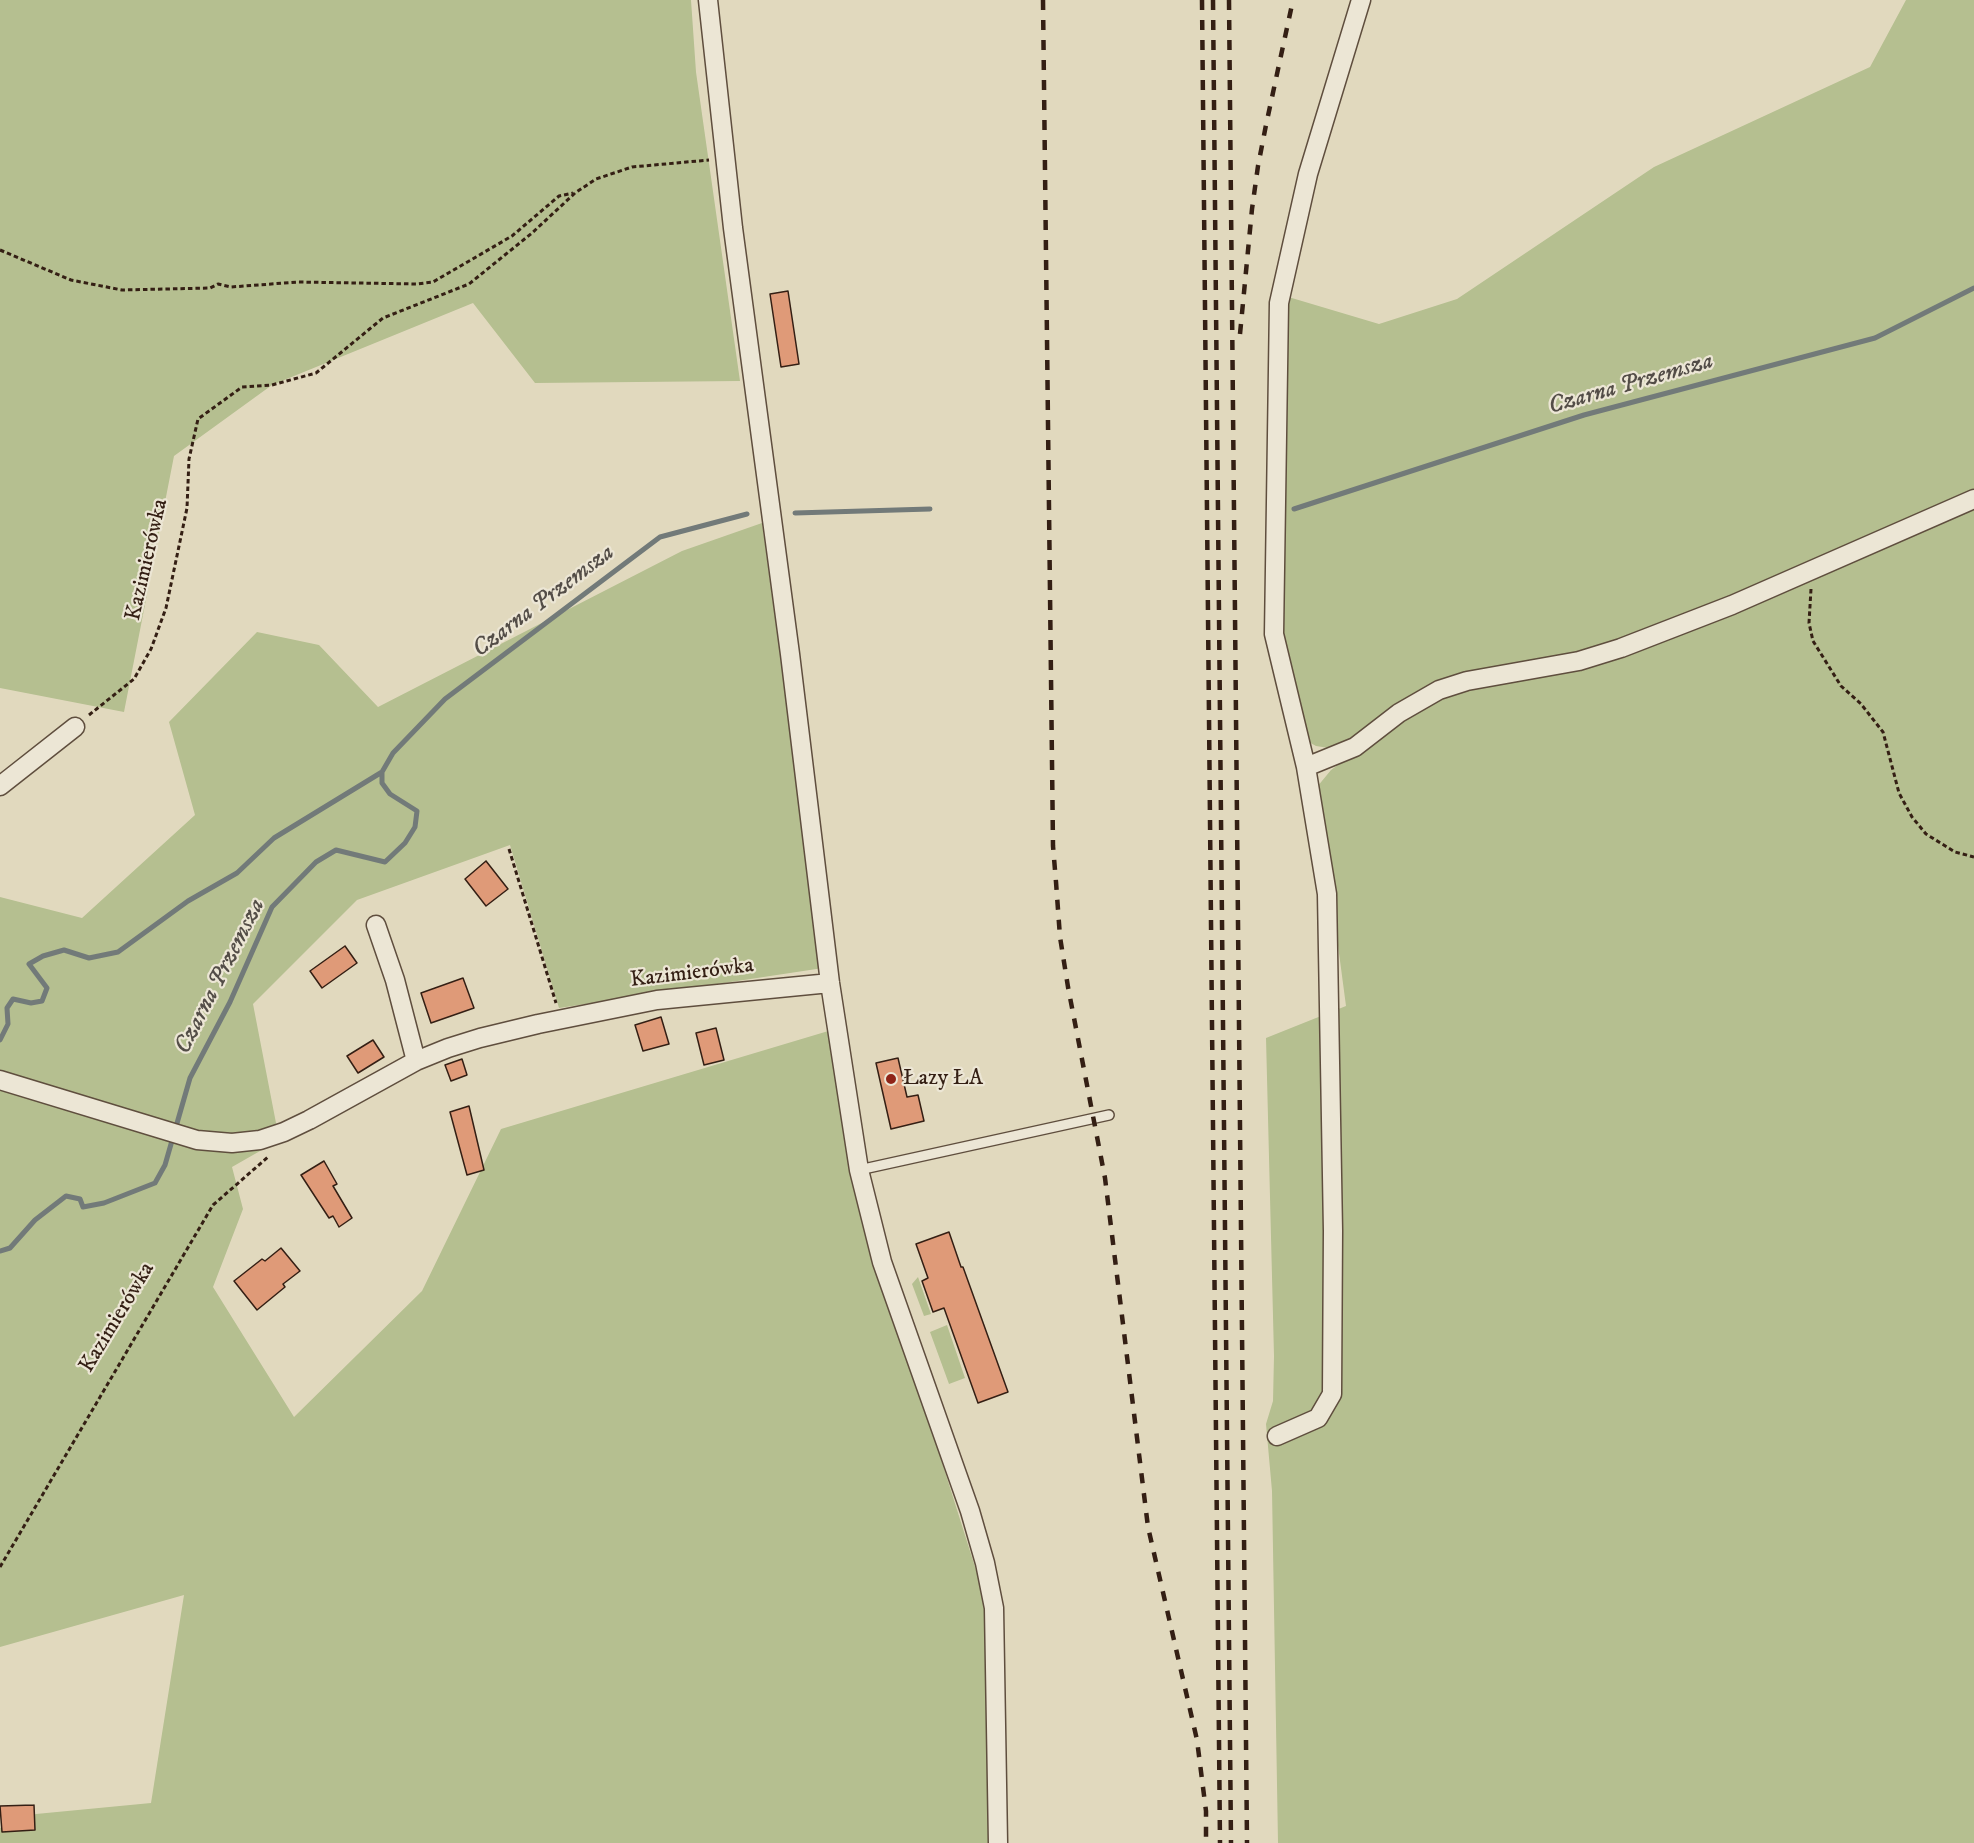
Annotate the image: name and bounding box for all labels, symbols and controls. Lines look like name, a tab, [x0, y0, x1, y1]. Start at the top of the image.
water label: Czarna Przemsza	[1545, 348, 1717, 422]
street label: Kazimierówka	[121, 497, 175, 623]
water label: Czarna Przemsza	[467, 539, 621, 665]
water label: Czarna Przemsza	[169, 894, 273, 1060]
street label: Kazimierówka	[629, 953, 755, 995]
place label: Łazy ŁA	[903, 1066, 983, 1092]
marker: Łazy ŁA	[884, 1072, 898, 1086]
street label: Kazimierówka	[75, 1258, 161, 1378]

